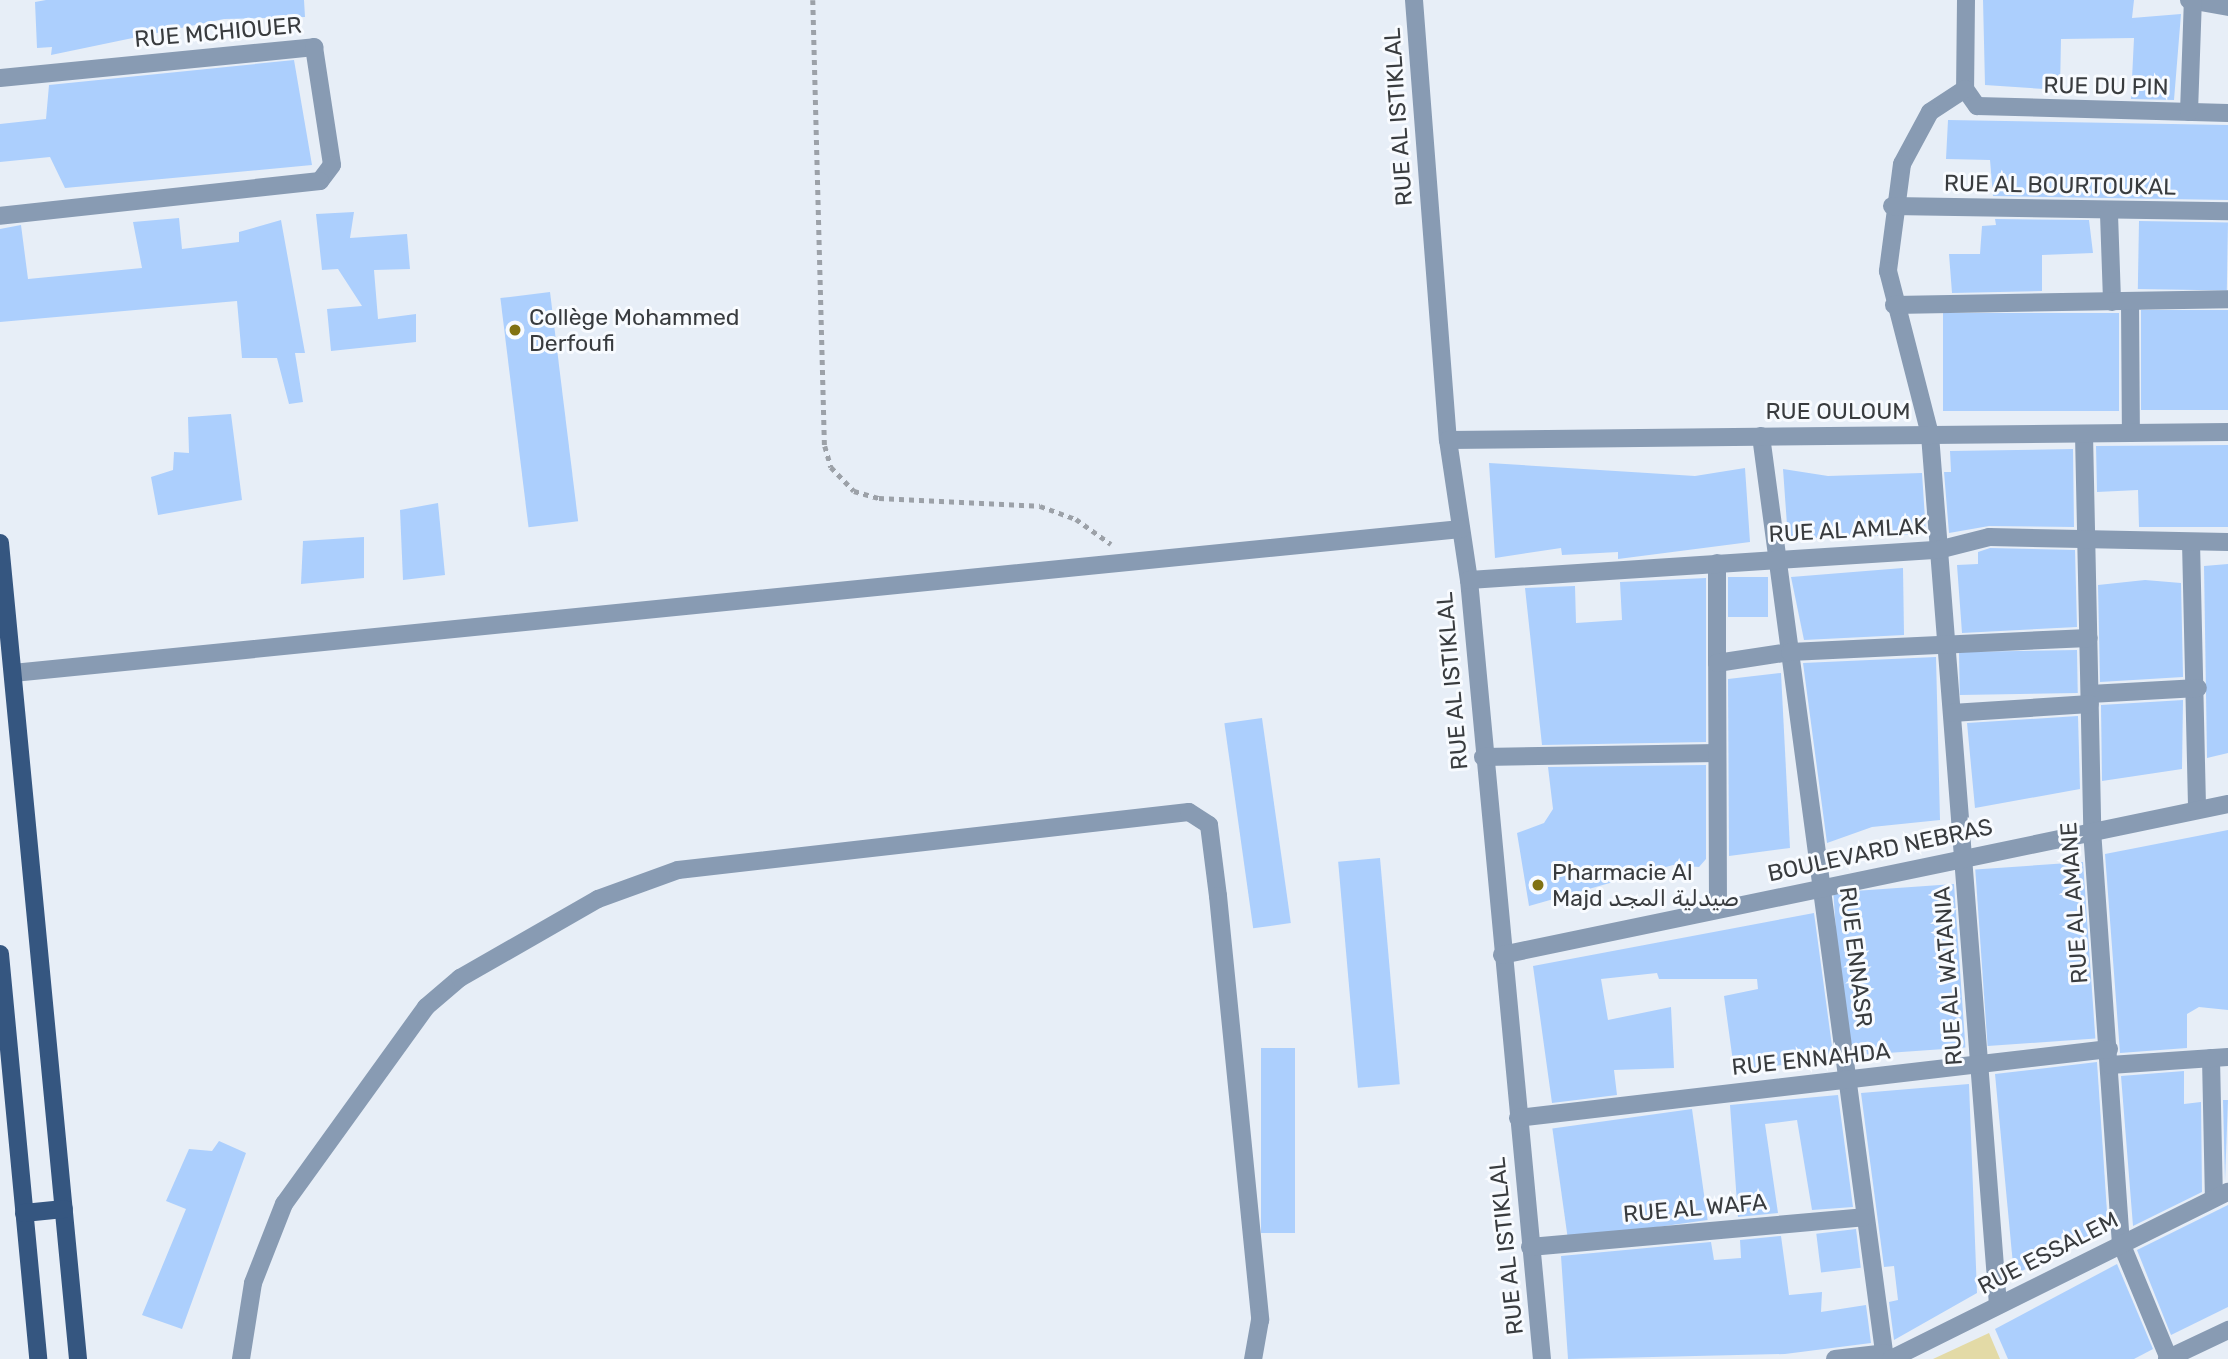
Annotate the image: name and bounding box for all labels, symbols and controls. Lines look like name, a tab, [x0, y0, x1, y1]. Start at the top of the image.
street label: RUE MCHIOUER	[133, 11, 303, 53]
street label: RUE AL ISTIKLAL	[1378, 26, 1418, 208]
street label: RUE DU PIN	[2043, 71, 2169, 101]
street label: RUE AL BOURTOUKAL	[1943, 169, 2177, 201]
place label: Collège Mohammed Derfoufi	[529, 303, 739, 357]
marker: Collège Mohammed Derfoufi	[507, 322, 523, 338]
street label: RUE OULOUM	[1765, 397, 1911, 425]
street label: RUE AL AMLAK	[1767, 512, 1929, 548]
street label: RUE AL ISTIKLAL	[1430, 590, 1474, 772]
street label: BOULEVARD NEBRAS	[1765, 813, 1995, 887]
street label: RUE AL AMANE	[2055, 820, 2093, 986]
place label: Pharmacie Al Majd صيدلية المجد	[1552, 858, 1739, 912]
marker: Pharmacie Al Majd صيدلية المجد	[1530, 877, 1546, 893]
street label: RUE ENNASR	[1834, 885, 1878, 1029]
street label: RUE AL WATANIA	[1928, 885, 1968, 1067]
street label: RUE ENNAHDA	[1730, 1037, 1892, 1081]
street label: RUE AL ISTIKLAL	[1483, 1155, 1529, 1337]
street label: RUE AL WAFA	[1621, 1188, 1769, 1228]
street label: RUE ESSALEM	[1973, 1206, 2123, 1300]

